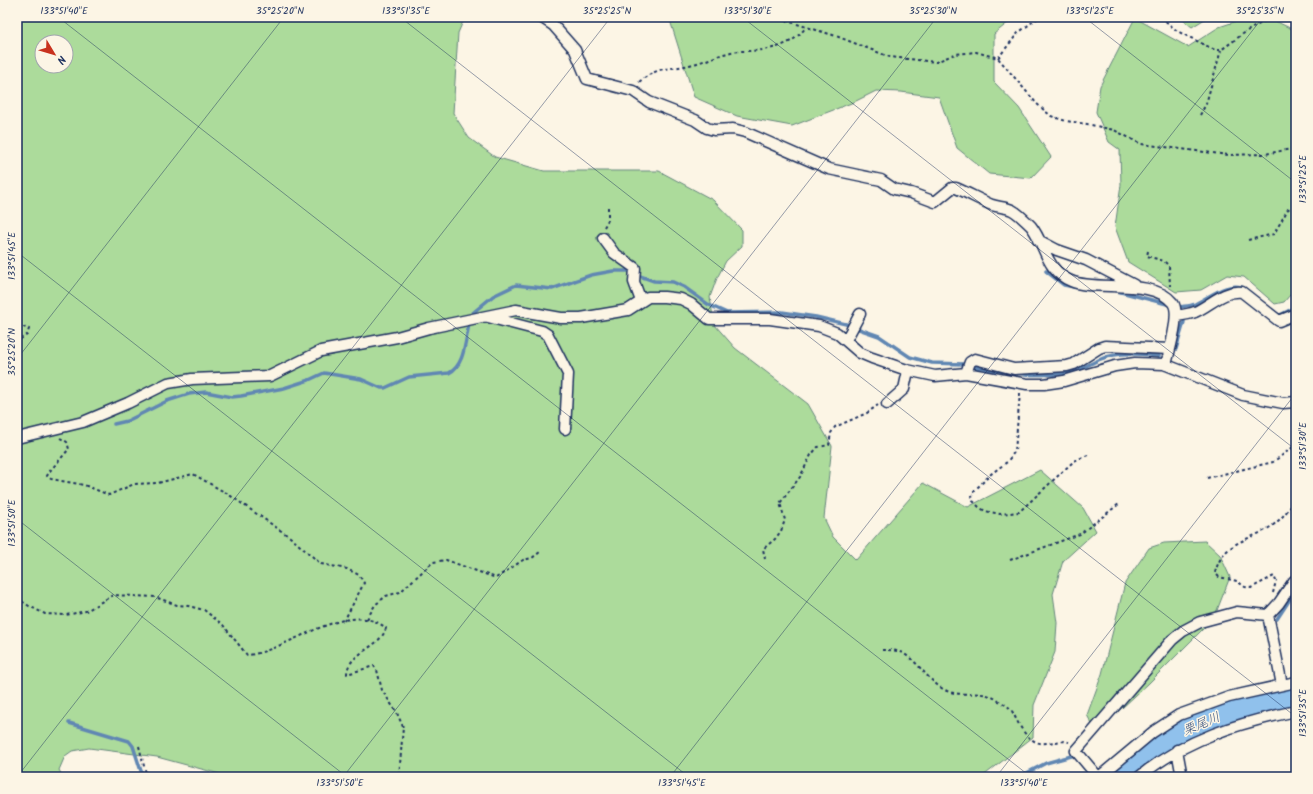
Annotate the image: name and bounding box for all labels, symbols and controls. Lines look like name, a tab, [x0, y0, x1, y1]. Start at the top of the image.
text: 133°51'40"E	[40, 3, 89, 19]
text: 35°25'20"N	[256, 3, 304, 19]
text: 133°51'35"E	[382, 3, 431, 19]
text: 35°25'25"N	[583, 3, 631, 19]
text: 133°51'30"E	[724, 3, 773, 19]
text: 35°25'30"N	[909, 3, 957, 19]
text: 133°51'25"E	[1066, 3, 1115, 19]
text: 35°25'35"N	[1236, 3, 1284, 19]
north arrow	[34, 34, 74, 74]
text: N	[52, 51, 70, 68]
text: 133°51'25"E	[1295, 154, 1311, 203]
text: 133°51'45"E	[4, 231, 20, 280]
text: 35°25'20"N	[4, 328, 20, 376]
text: 133°51'30"E	[1295, 421, 1311, 470]
text: 133°51'50"E	[4, 498, 20, 547]
text: 133°51'35"E	[1295, 688, 1311, 737]
water label: 栗尾川	[1180, 707, 1224, 742]
text: 133°51'50"E	[316, 775, 365, 791]
text: 133°51'45"E	[658, 775, 707, 791]
text: 133°51'40"E	[1000, 775, 1049, 791]

